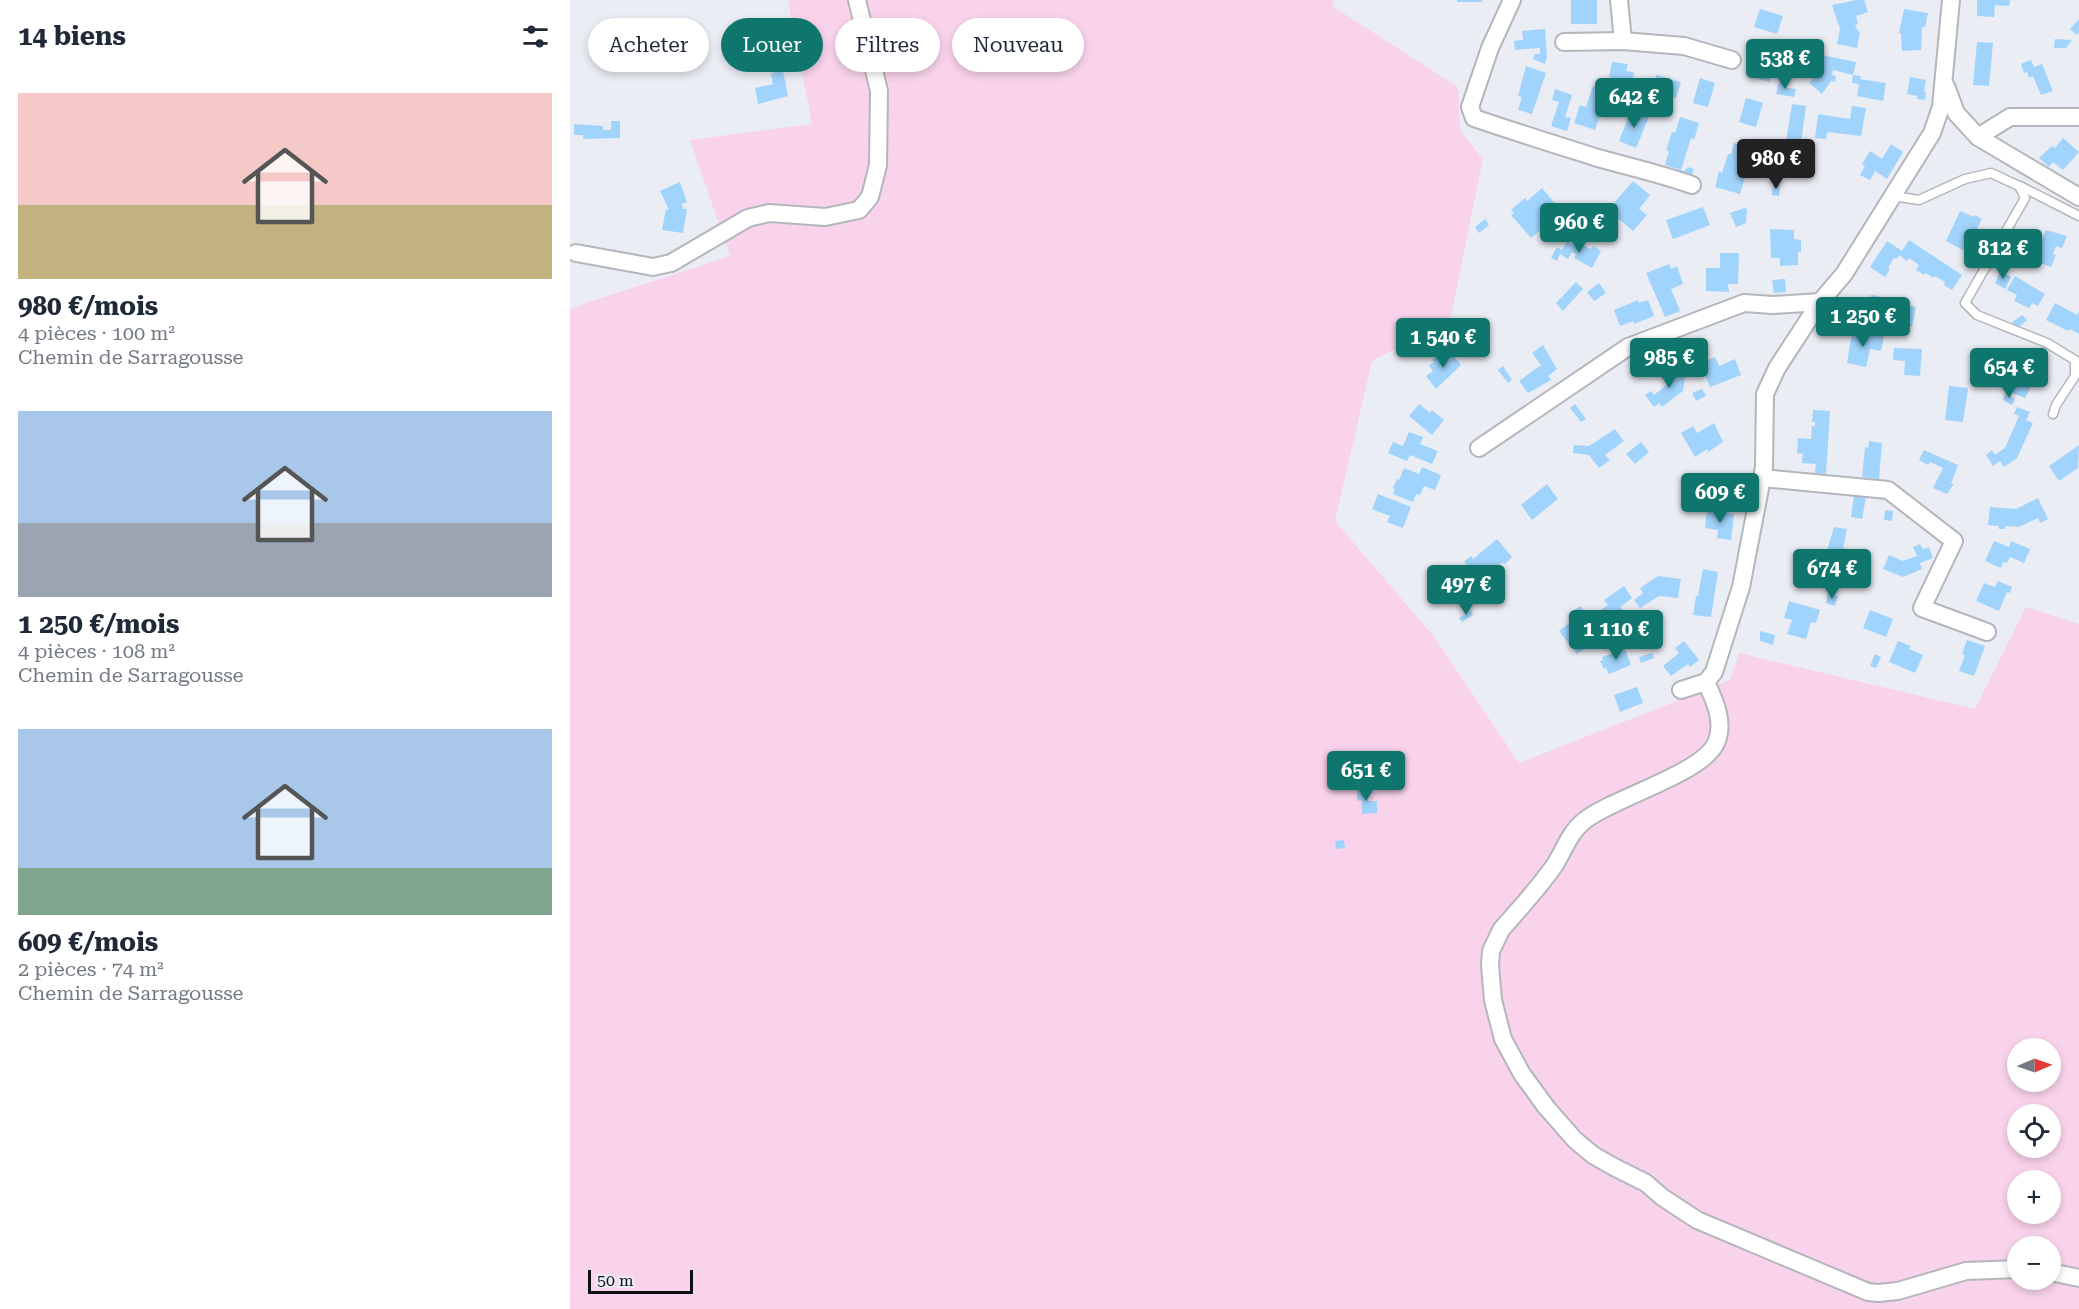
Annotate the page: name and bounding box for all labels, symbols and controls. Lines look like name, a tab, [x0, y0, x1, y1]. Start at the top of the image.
chip: Acheter	[588, 18, 709, 72]
chip: Louer	[721, 18, 823, 72]
chip: Filtres	[835, 18, 940, 72]
chip: Nouveau	[952, 18, 1084, 72]
icon: filters	[519, 20, 552, 53]
text: 14 biens	[18, 21, 126, 51]
pin: 538 €	[1743, 39, 1827, 90]
text: 538 €	[1760, 46, 1810, 70]
pin: 642 €	[1592, 78, 1676, 129]
text: 642 €	[1609, 85, 1659, 109]
icon: home	[231, 132, 339, 240]
pin: 980 €	[1734, 139, 1818, 190]
text: 980 €	[1751, 146, 1801, 170]
pin: 960 €	[1537, 203, 1621, 254]
text: 960 €	[1554, 210, 1604, 234]
pin: 812 €	[1961, 229, 2045, 280]
text: 812 €	[1978, 236, 2028, 260]
text: 980 €/mois	[18, 291, 158, 321]
pin: 1 250 €	[1808, 297, 1918, 348]
text: 1 250 €	[1830, 304, 1896, 328]
pin: 1 540 €	[1388, 318, 1498, 369]
text: 4 pièces · 100 m²	[18, 321, 175, 345]
text: 1 540 €	[1410, 325, 1476, 349]
pin: 985 €	[1627, 338, 1711, 389]
text: Chemin de Sarragousse	[18, 345, 244, 369]
text: 985 €	[1644, 345, 1694, 369]
pin: 654 €	[1967, 348, 2051, 399]
text: 654 €	[1984, 355, 2034, 379]
icon: home	[231, 450, 339, 558]
pin: 609 €	[1678, 473, 1762, 524]
text: 609 €	[1695, 480, 1745, 504]
pin: 674 €	[1790, 549, 1874, 600]
text: 674 €	[1807, 556, 1857, 580]
pin: 497 €	[1424, 565, 1508, 616]
text: 497 €	[1441, 572, 1491, 596]
text: 1 250 €/mois	[18, 609, 179, 639]
pin: 1 110 €	[1561, 610, 1671, 661]
text: 1 110 €	[1583, 617, 1649, 641]
text: 4 pièces · 108 m²	[18, 639, 175, 663]
text: Chemin de Sarragousse	[18, 663, 244, 687]
pin: 651 €	[1324, 751, 1408, 802]
text: 651 €	[1341, 758, 1391, 782]
icon: home	[231, 768, 339, 876]
text: 609 €/mois	[18, 927, 158, 957]
text: 2 pièces · 74 m²	[18, 957, 164, 981]
text: Chemin de Sarragousse	[18, 981, 244, 1005]
north arrow	[2007, 1038, 2061, 1092]
map controls	[2007, 1038, 2061, 1290]
button: locate	[2007, 1104, 2061, 1158]
button: +	[2007, 1170, 2061, 1224]
button: −	[2007, 1236, 2061, 1290]
scale bar	[588, 1267, 693, 1294]
text: 50 m	[597, 1271, 634, 1290]

